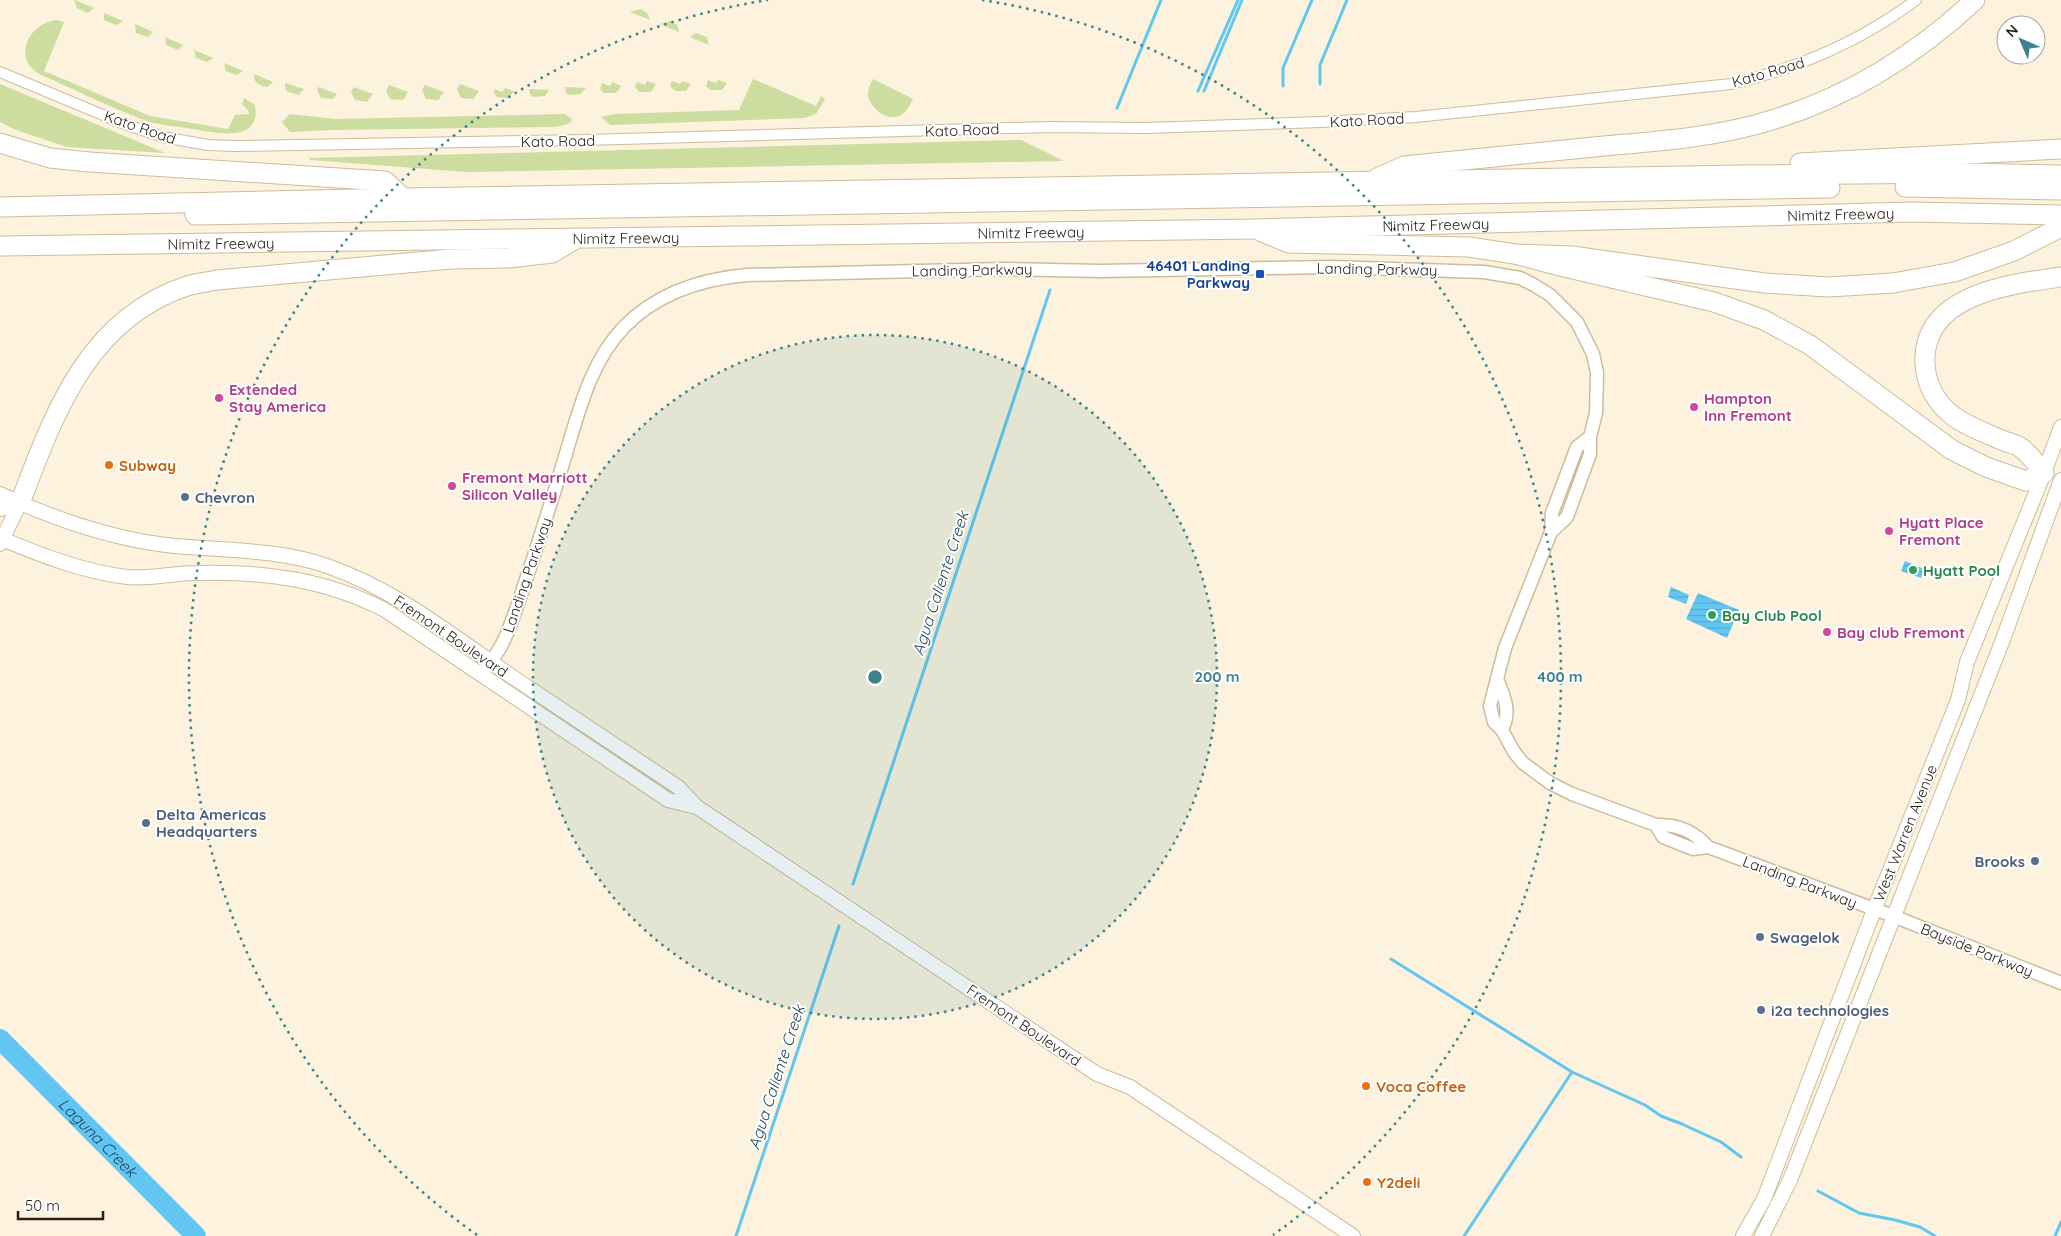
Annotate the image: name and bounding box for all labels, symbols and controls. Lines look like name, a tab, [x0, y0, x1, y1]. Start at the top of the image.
north arrow	[1996, 15, 2046, 65]
text: N	[2002, 21, 2022, 41]
street label: Kato Road	[1730, 53, 1806, 91]
street label: Kato Road	[102, 106, 178, 148]
street label: Kato Road	[1329, 109, 1405, 131]
street label: Kato Road	[924, 119, 1000, 141]
street label: Kato Road	[521, 131, 595, 151]
street label: Nimitz Freeway	[1787, 203, 1895, 225]
street label: Nimitz Freeway	[1382, 213, 1490, 235]
street label: Nimitz Freeway	[977, 222, 1085, 242]
street label: Nimitz Freeway	[572, 227, 680, 248]
street label: Nimitz Freeway	[167, 233, 275, 253]
place label: 46401 Landing Parkway	[1147, 256, 1250, 292]
street label: Landing Parkway	[1316, 258, 1438, 280]
street label: Landing Parkway	[911, 259, 1033, 281]
marker: 46401 Landing Parkway	[1254, 268, 1266, 280]
place label: Extended Stay America	[229, 380, 326, 416]
place label: Hampton Inn Fremont	[1704, 389, 1792, 425]
marker: Extended Stay America	[213, 392, 225, 404]
marker: Hampton Inn Fremont	[1688, 401, 1700, 413]
place label: Subway	[119, 456, 176, 475]
marker: Subway	[103, 459, 115, 471]
place label: Fremont Marriott Silicon Valley	[462, 468, 588, 504]
marker: Fremont Marriott Silicon Valley	[446, 480, 458, 492]
place label: Chevron	[195, 488, 255, 507]
marker: Chevron	[179, 491, 191, 503]
water label: Agua Caliente Creek	[907, 507, 973, 658]
place label: Hyatt Place Fremont	[1899, 513, 1984, 549]
street label: Landing Parkway	[498, 515, 556, 635]
marker: Hyatt Place Fremont	[1883, 525, 1895, 537]
place label: Hyatt Pool	[1923, 561, 2000, 580]
marker: Hyatt Pool	[1907, 564, 1919, 576]
street label: Fremont Boulevard	[390, 591, 512, 681]
place label: Bay Club Pool	[1722, 606, 1822, 625]
marker: Bay Club Pool	[1706, 609, 1718, 621]
place label: Bay club Fremont	[1837, 623, 1965, 642]
marker: Bay club Fremont	[1821, 626, 1833, 638]
text: 200 m	[1195, 667, 1240, 686]
text: 400 m	[1537, 667, 1583, 686]
centre of rings	[866, 668, 884, 686]
street label: West Warren Avenue	[1869, 762, 1941, 904]
place label: Delta Americas Headquarters	[156, 805, 266, 841]
marker: Delta Americas Headquarters	[140, 817, 152, 829]
street label: Landing Parkway	[1740, 851, 1860, 913]
place label: Brooks	[1975, 852, 2025, 871]
marker: Brooks	[2029, 855, 2041, 867]
street label: Bayside Parkway	[1918, 919, 2036, 981]
place label: Swagelok	[1770, 928, 1840, 947]
marker: Swagelok	[1754, 931, 1766, 943]
street label: Fremont Boulevard	[963, 980, 1085, 1070]
water label: Agua Caliente Creek	[743, 1001, 809, 1152]
place label: i2a technologies	[1771, 1001, 1889, 1020]
marker: i2a technologies	[1755, 1004, 1767, 1016]
place label: Voca Coffee	[1376, 1077, 1466, 1096]
marker: Voca Coffee	[1360, 1080, 1372, 1092]
water label: Laguna Creek	[54, 1094, 143, 1182]
place label: Y2deli	[1377, 1173, 1420, 1192]
marker: Y2deli	[1361, 1176, 1373, 1188]
scale bar	[18, 1188, 102, 1220]
text: 50 m	[25, 1196, 60, 1215]

